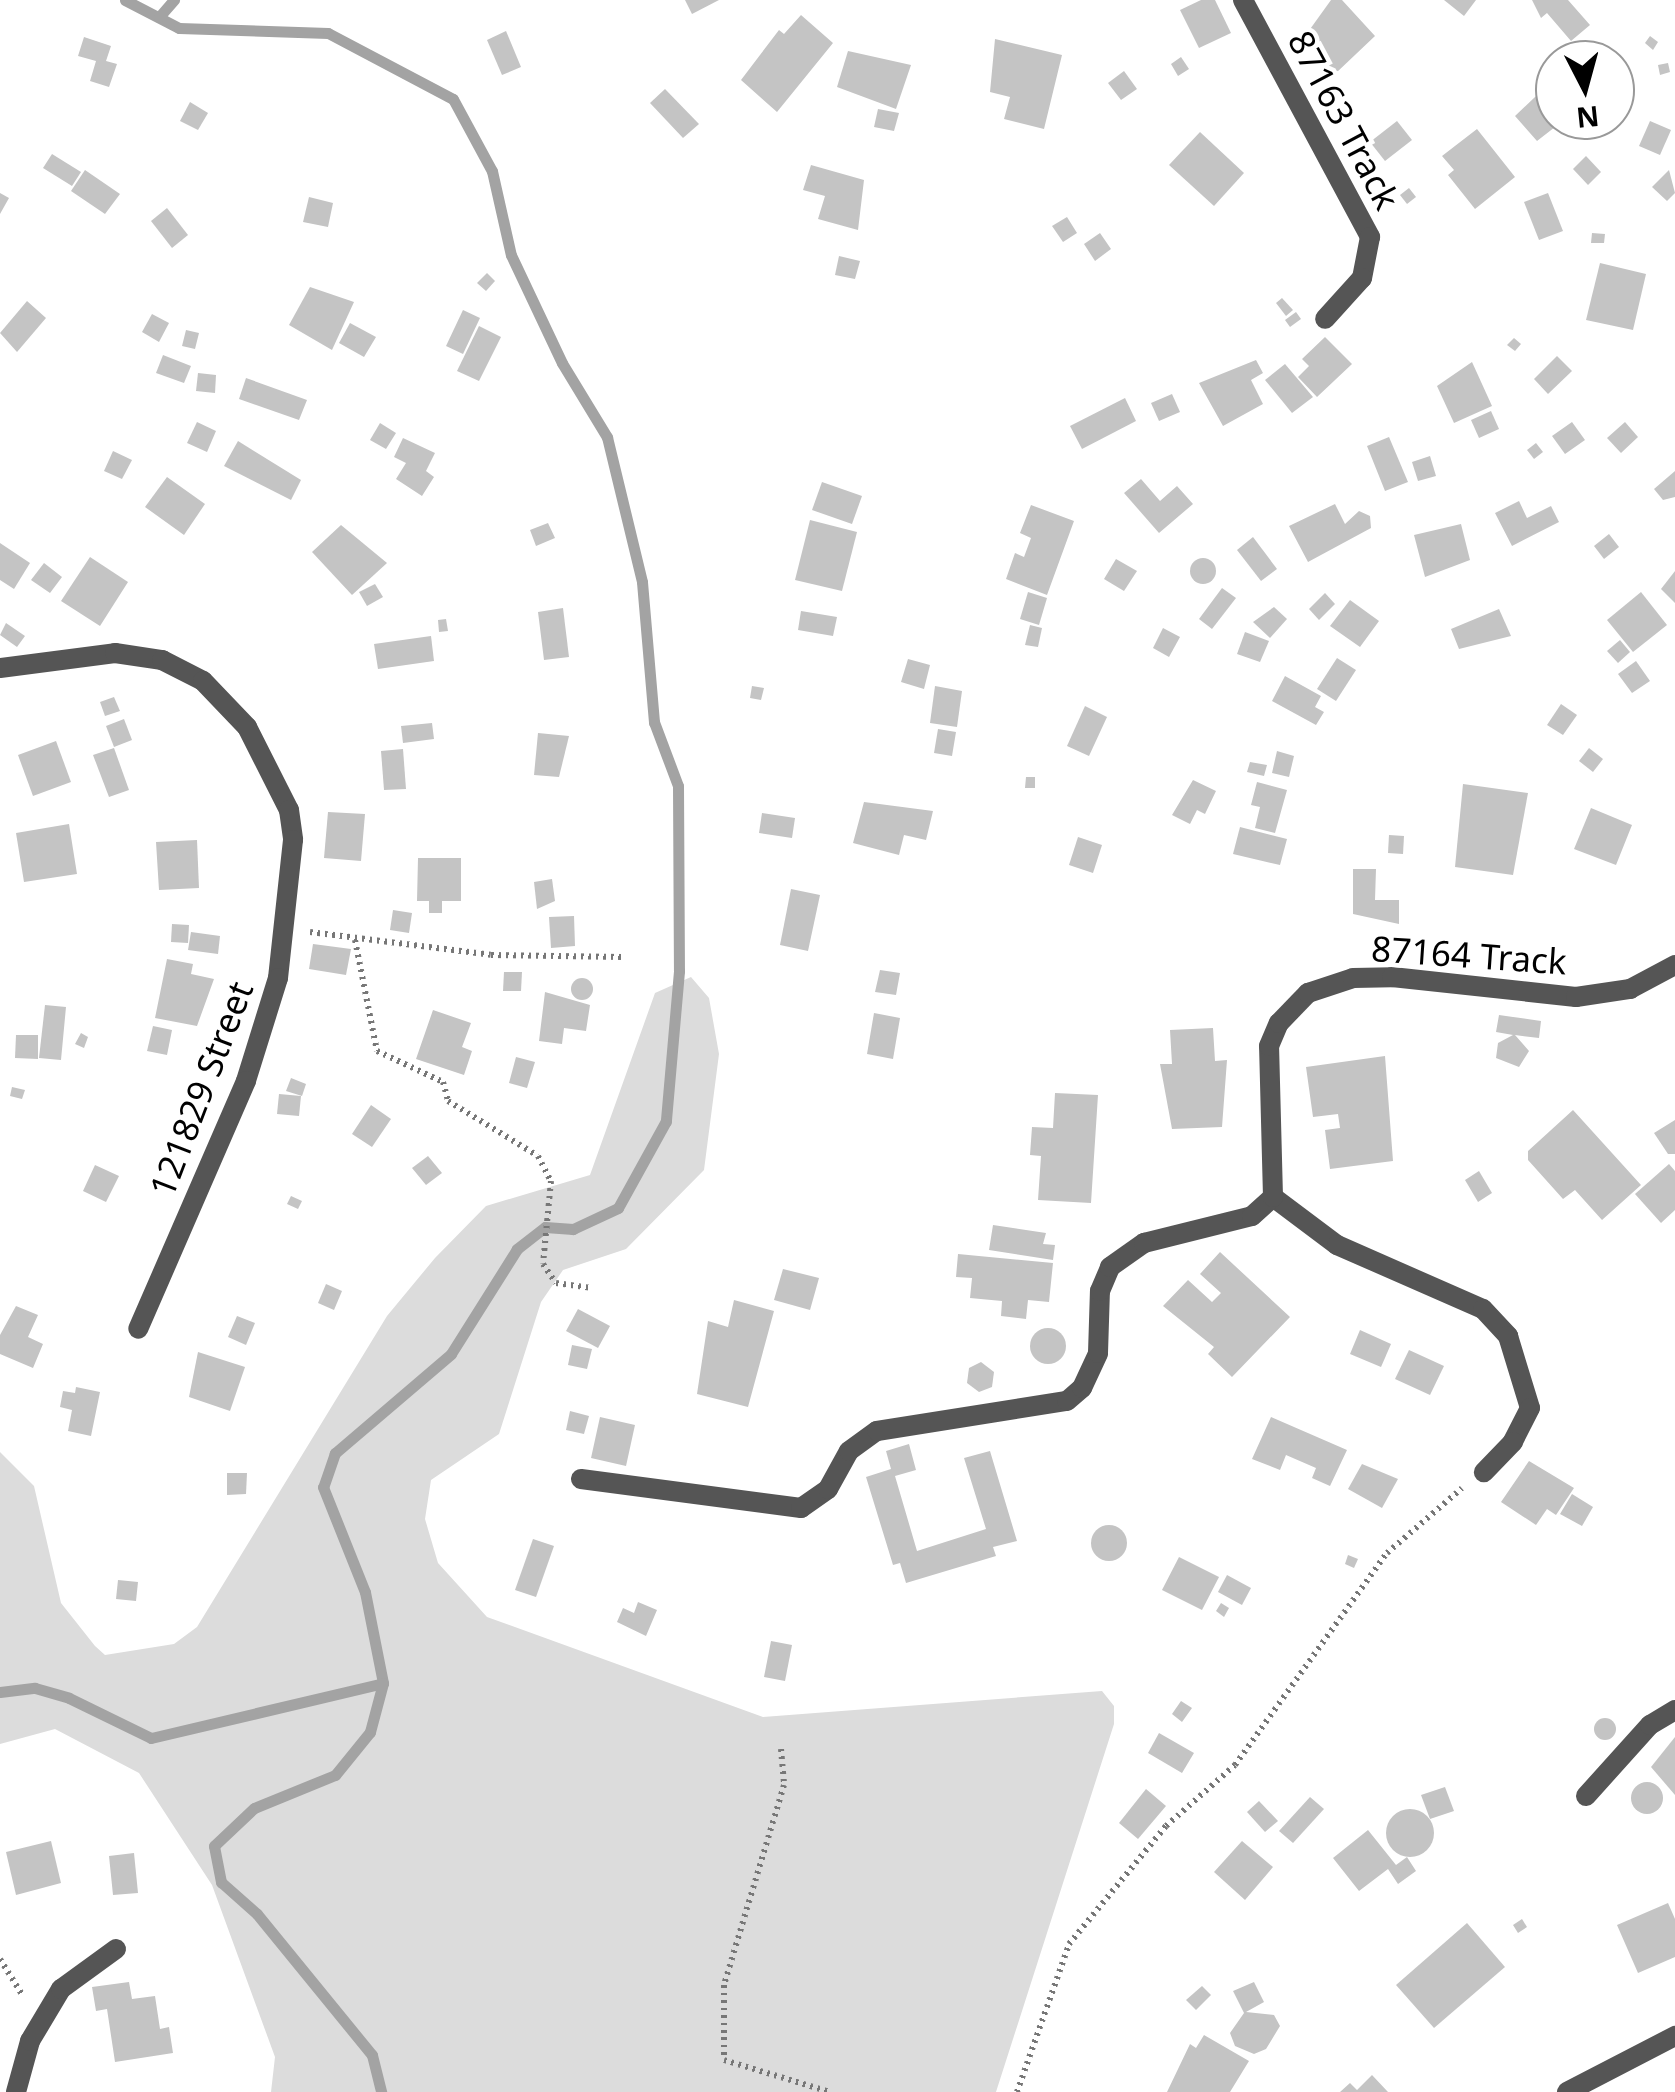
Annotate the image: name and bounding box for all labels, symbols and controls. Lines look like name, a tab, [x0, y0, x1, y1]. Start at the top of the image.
street label: 87163 Track	[1279, 24, 1409, 216]
north arrow	[1535, 40, 1635, 140]
text: N	[1575, 98, 1601, 138]
street label: 87164 Track	[1370, 927, 1568, 983]
street label: 121829 Street	[141, 976, 261, 1202]

